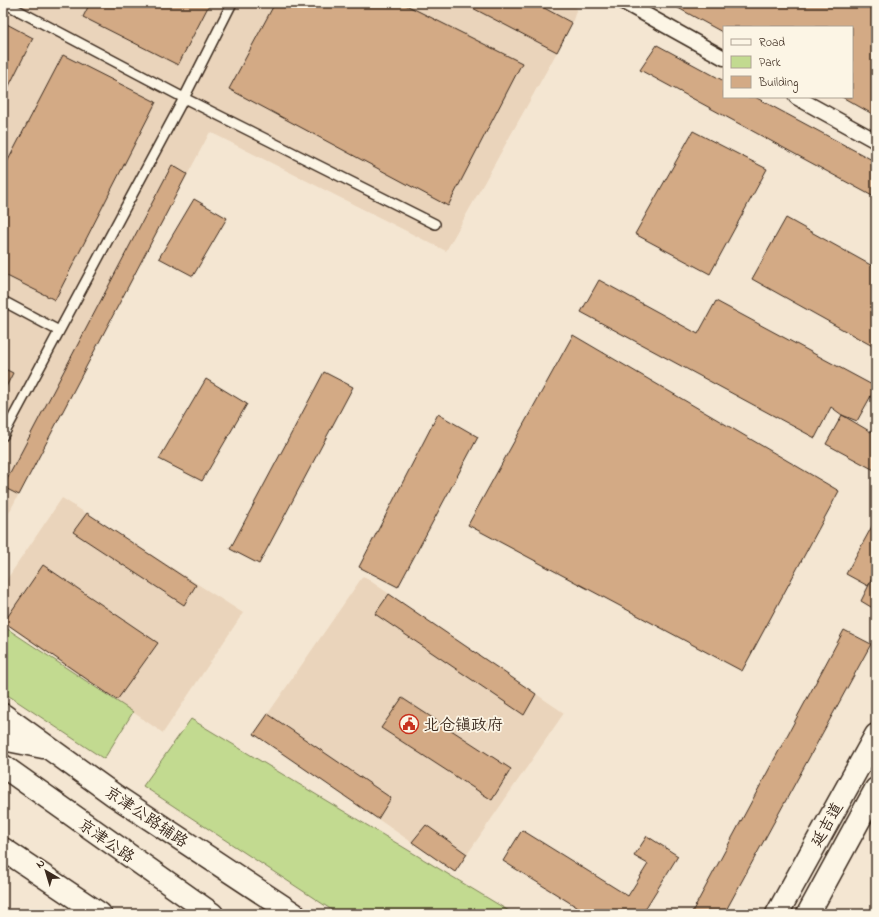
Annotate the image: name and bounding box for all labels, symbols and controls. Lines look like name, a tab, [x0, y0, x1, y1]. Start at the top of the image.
legend	[723, 26, 853, 98]
text: Road	[759, 34, 785, 52]
text: Park	[759, 54, 781, 72]
text: Building	[758, 74, 798, 93]
public building icon: 北仓镇政府	[398, 713, 420, 735]
place label: 北仓镇政府	[423, 714, 503, 738]
street label: 京津公路辅路	[102, 781, 192, 851]
street label: 延吉道	[806, 798, 850, 852]
street label: 京津公路	[75, 814, 139, 866]
north arrow	[26, 851, 66, 891]
text: N	[33, 855, 48, 873]

